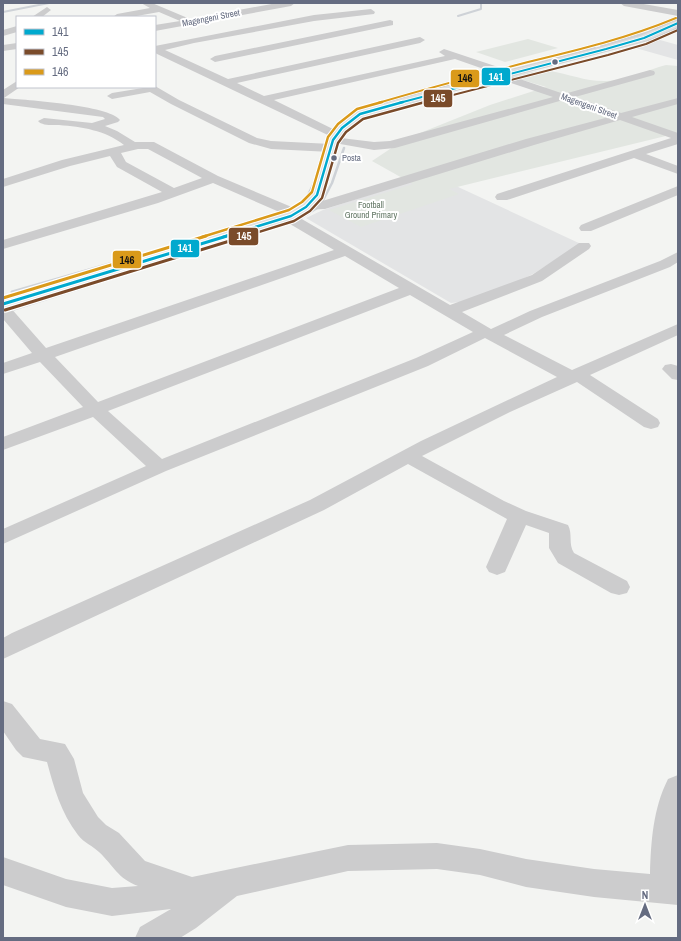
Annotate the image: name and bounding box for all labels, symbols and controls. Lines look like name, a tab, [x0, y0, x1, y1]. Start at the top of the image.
street label: Magengeni Street	[181, 7, 241, 29]
legend	[16, 16, 156, 88]
text: 141	[52, 24, 69, 40]
text: 145	[52, 44, 69, 60]
unlabelled marker	[550, 57, 560, 67]
text: 146	[52, 64, 68, 80]
line badge: 141	[481, 67, 511, 86]
line badge: 146	[450, 69, 480, 88]
text: 141	[488, 70, 504, 84]
text: 146	[457, 71, 473, 85]
line badge: 145	[423, 89, 453, 108]
street label: Magengeni Street	[559, 90, 619, 122]
text: 145	[430, 91, 446, 105]
place label: Posta	[342, 152, 361, 164]
marker: Posta	[329, 153, 339, 163]
park label: Football Ground Primary	[345, 199, 398, 221]
line badge: 145	[228, 227, 259, 246]
text: 145	[236, 229, 252, 243]
line badge: 141	[170, 239, 200, 258]
text: 141	[177, 241, 193, 255]
line badge: 146	[112, 250, 142, 269]
text: 146	[119, 253, 135, 267]
north arrow	[625, 885, 665, 925]
text: N	[642, 888, 648, 902]

